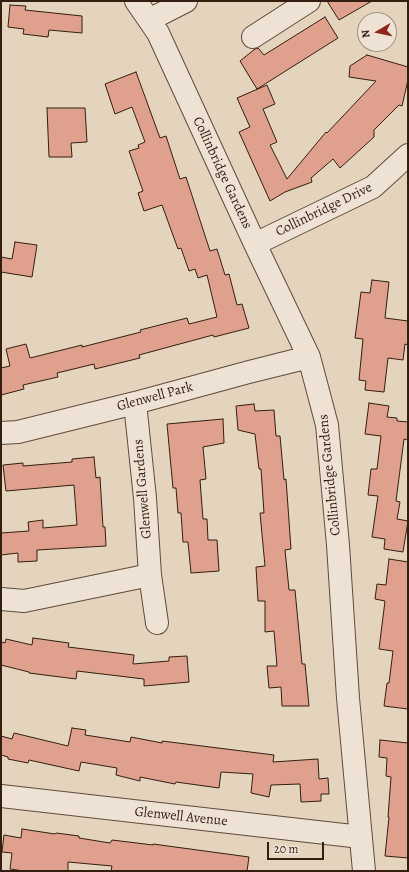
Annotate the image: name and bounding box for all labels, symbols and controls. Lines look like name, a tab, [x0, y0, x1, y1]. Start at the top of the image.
north arrow	[357, 12, 397, 52]
text: N	[358, 29, 374, 39]
street label: Collinbridge Gardens	[189, 114, 255, 232]
street label: Collinbridge Drive	[273, 179, 375, 241]
street label: Glenwell Park	[115, 379, 195, 415]
street label: Collinbridge Gardens	[315, 413, 345, 537]
street label: Glenwell Gardens	[130, 439, 156, 539]
street label: Glenwell Avenue	[134, 804, 228, 830]
scale bar	[269, 834, 326, 860]
text: 20 m	[274, 841, 298, 857]

